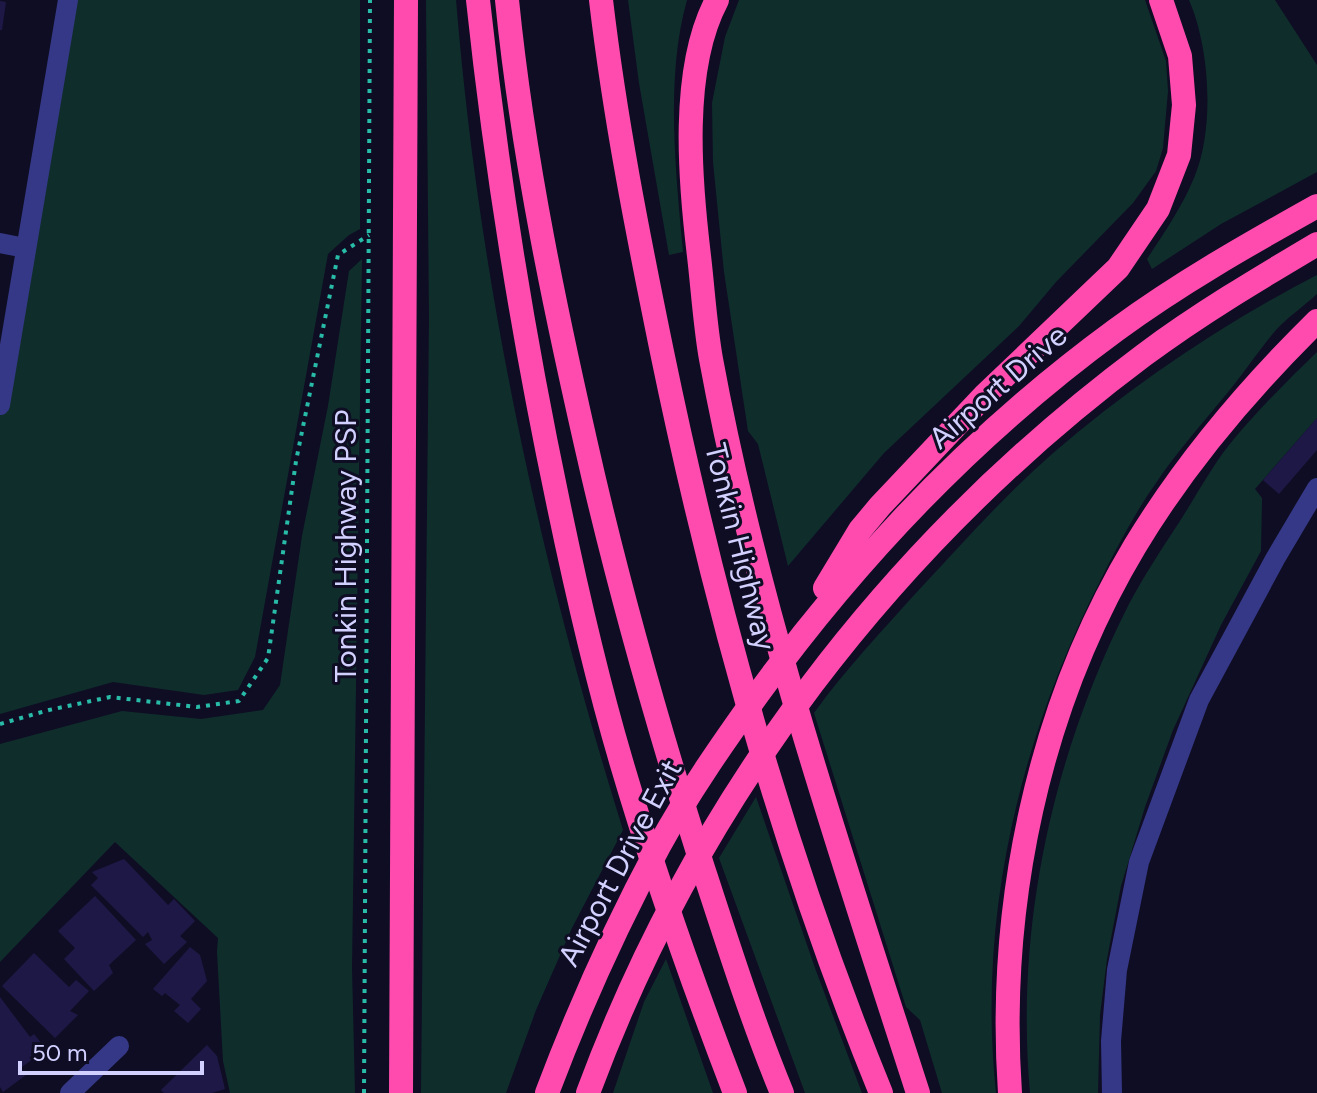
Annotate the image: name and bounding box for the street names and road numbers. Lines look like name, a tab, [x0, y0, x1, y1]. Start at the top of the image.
street label: Airport Drive	[921, 317, 1074, 457]
street label: Tonkin Highway PSP	[327, 410, 364, 682]
street label: Tonkin Highway	[697, 439, 784, 654]
street label: Airport Drive Exit	[550, 753, 690, 972]

